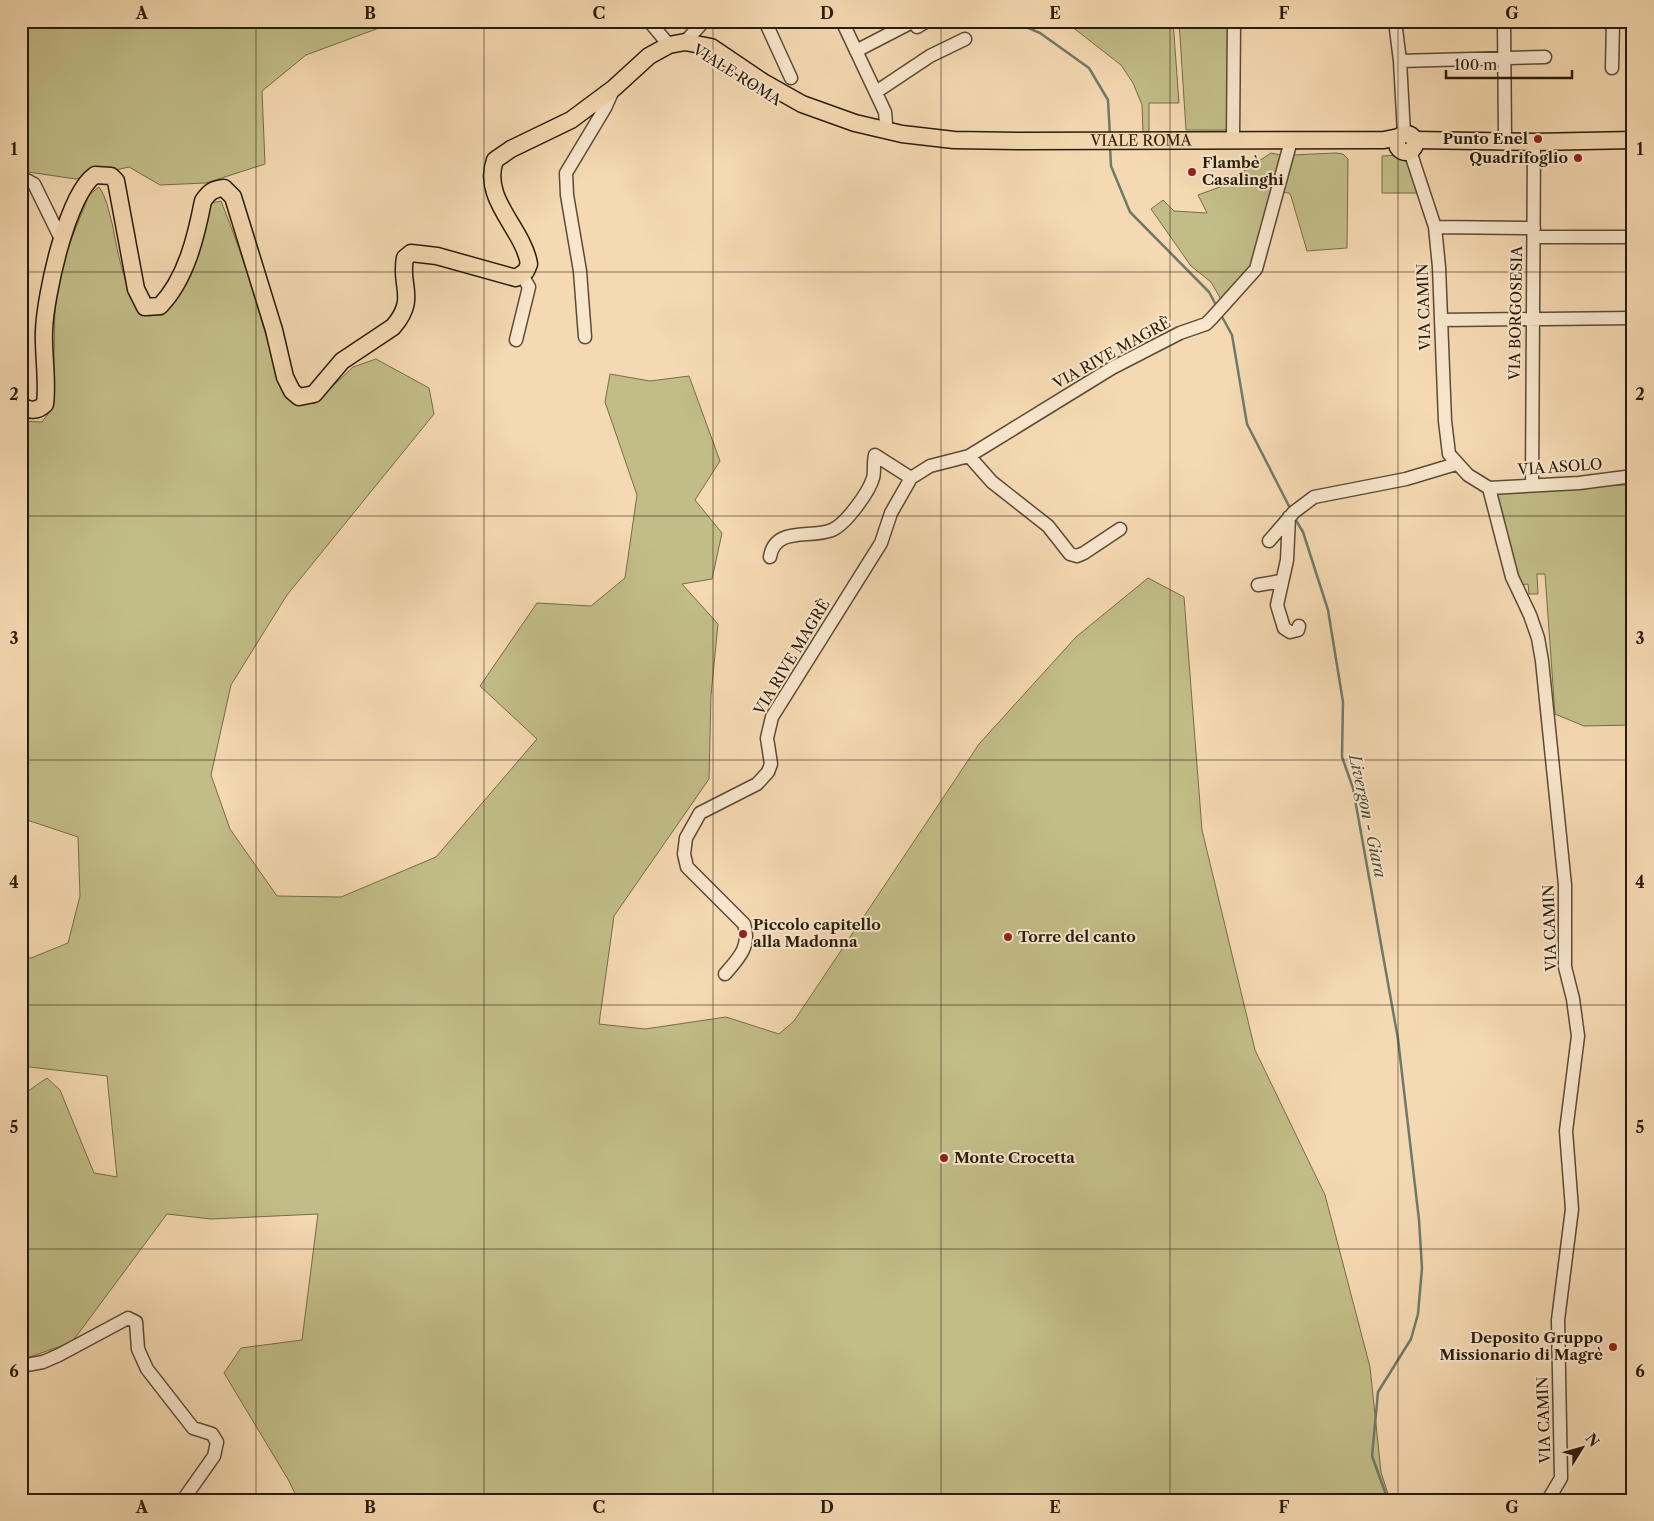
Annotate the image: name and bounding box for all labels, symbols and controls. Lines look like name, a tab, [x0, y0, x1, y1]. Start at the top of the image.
text: A	[135, 3, 149, 23]
text: B	[364, 3, 376, 23]
text: C	[593, 3, 605, 23]
text: D	[820, 3, 834, 23]
text: E	[1049, 3, 1061, 23]
text: F	[1279, 3, 1290, 23]
text: G	[1505, 3, 1519, 23]
street label: VIALE ROMA	[688, 39, 786, 110]
scale bar	[1446, 48, 1573, 80]
text: 100 m	[1454, 55, 1497, 74]
place label: Punto Enel	[1443, 129, 1528, 148]
street label: VIALE ROMA	[1089, 131, 1193, 150]
marker: Punto Enel	[1532, 133, 1544, 145]
text: 1	[10, 139, 18, 159]
text: 1	[1636, 139, 1644, 159]
place label: Quadrifoglio	[1469, 148, 1568, 167]
marker: Quadrifoglio	[1572, 152, 1584, 164]
place label: Flambè Casalinghi	[1202, 153, 1284, 189]
marker: Flambè Casalinghi	[1186, 166, 1198, 178]
street label: VIA BORGOSESIA	[1505, 245, 1526, 381]
street label: VIA CAMIN	[1412, 263, 1435, 352]
street label: VIA RIVE MAGRÈ	[1049, 312, 1174, 393]
text: 2	[9, 384, 19, 404]
text: 2	[1635, 384, 1645, 404]
street label: VIA ASOLO	[1516, 454, 1603, 479]
street label: VIA RIVE MAGRÈ	[749, 595, 834, 719]
text: 3	[9, 628, 19, 648]
text: 3	[1635, 628, 1645, 648]
water label: Livergon - Giara	[1345, 751, 1391, 880]
text: 4	[9, 872, 19, 892]
text: 4	[1635, 872, 1645, 892]
street label: VIA CAMIN	[1538, 884, 1561, 973]
place label: Piccolo capitello alla Madonna	[753, 915, 881, 951]
place label: Torre del canto	[1018, 927, 1136, 946]
marker: Piccolo capitello alla Madonna	[737, 928, 749, 940]
marker: Torre del canto	[1002, 931, 1014, 943]
text: 5	[10, 1117, 19, 1137]
text: 5	[1636, 1117, 1645, 1137]
place label: Monte Crocetta	[954, 1148, 1075, 1167]
marker: Monte Crocetta	[938, 1152, 950, 1164]
place label: Deposito Gruppo Missionario di Magrè	[1440, 1328, 1603, 1364]
marker: Deposito Gruppo Missionario di Magrè	[1607, 1341, 1619, 1353]
text: 6	[9, 1361, 19, 1381]
text: 6	[1635, 1361, 1645, 1381]
street label: VIA CAMIN	[1532, 1376, 1555, 1465]
north arrow	[1556, 1424, 1606, 1474]
text: N	[1582, 1430, 1603, 1450]
text: A	[135, 1497, 149, 1517]
text: B	[364, 1497, 376, 1517]
text: C	[593, 1497, 605, 1517]
text: D	[820, 1497, 834, 1517]
text: E	[1049, 1497, 1061, 1517]
text: F	[1279, 1497, 1290, 1517]
text: G	[1505, 1497, 1519, 1517]

